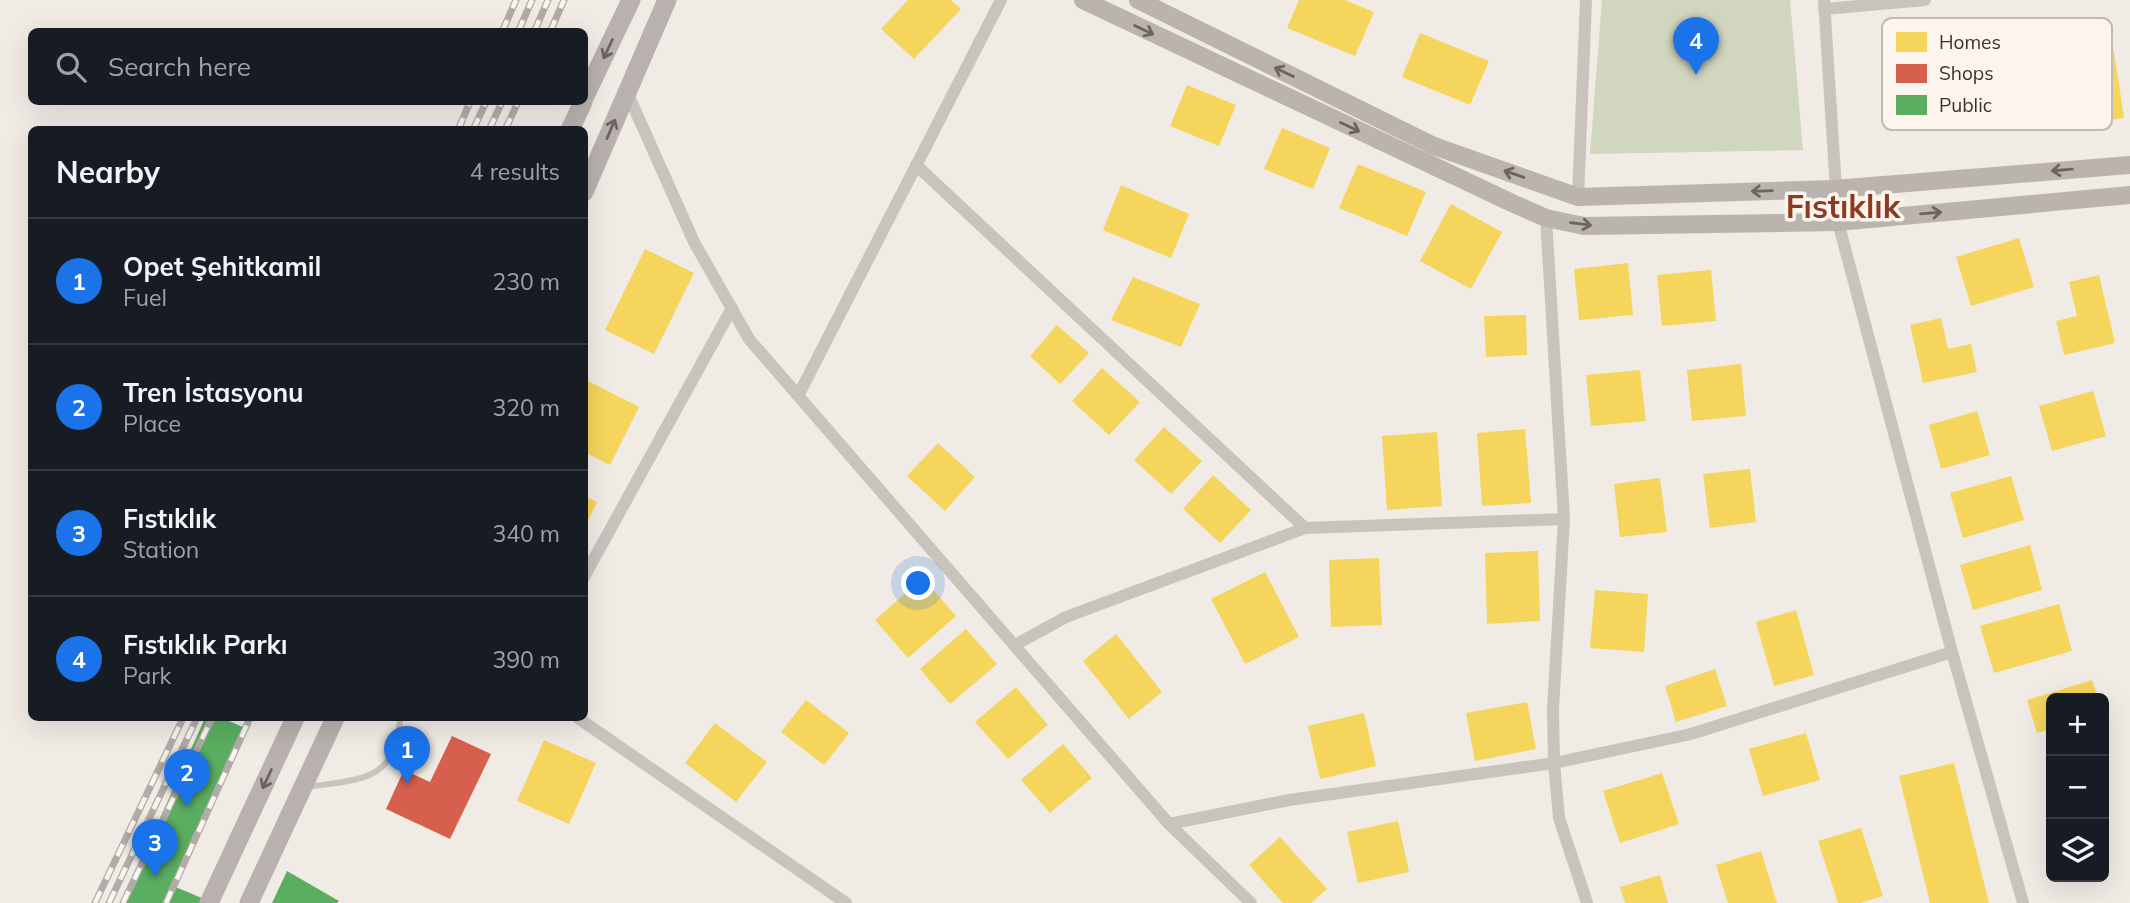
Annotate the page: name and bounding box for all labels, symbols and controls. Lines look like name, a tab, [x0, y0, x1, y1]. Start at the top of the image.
pin: 4	[1673, 17, 1719, 75]
legend	[1882, 18, 2112, 130]
one-way arrow	[1133, 24, 1154, 38]
search box	[28, 28, 588, 105]
text: Homes	[1939, 30, 2001, 54]
one-way arrow	[600, 38, 614, 59]
icon: search	[52, 48, 90, 86]
text: Search here	[108, 50, 251, 83]
text: Shops	[1939, 61, 1994, 85]
one-way arrow	[1274, 65, 1295, 78]
text: Public	[1939, 93, 1992, 117]
one-way arrow	[605, 119, 618, 140]
one-way arrow	[1339, 121, 1360, 134]
text: Nearby	[56, 153, 160, 191]
text: 4 results	[470, 157, 560, 186]
one-way arrow	[2051, 164, 2074, 177]
one-way arrow	[1503, 167, 1525, 179]
one-way arrow	[1751, 185, 1774, 198]
district label: Fıstıklık	[1786, 186, 1902, 226]
one-way arrow	[1919, 206, 1941, 219]
one-way arrow	[1569, 218, 1592, 231]
text: Opet Şehitkamil	[123, 250, 321, 283]
text: 1	[72, 267, 86, 296]
text: 230 m	[492, 267, 560, 296]
text: Fuel	[123, 283, 167, 312]
text: Tren İstasyonu	[123, 376, 304, 409]
text: 2	[72, 393, 86, 422]
text: 320 m	[492, 393, 560, 422]
text: Place	[123, 409, 181, 438]
text: Fıstıklık	[123, 502, 216, 535]
text: 3	[72, 519, 86, 548]
text: 340 m	[492, 519, 560, 548]
text: Station	[123, 535, 199, 564]
your location	[901, 566, 935, 600]
text: Fıstıklık Parkı	[123, 628, 288, 661]
text: 4	[72, 645, 86, 674]
text: 390 m	[492, 645, 560, 674]
text: Park	[123, 661, 171, 690]
map controls	[2046, 693, 2109, 882]
button: +	[2046, 693, 2109, 756]
pin: 1	[384, 726, 430, 784]
pin: 2	[164, 749, 210, 807]
button: −	[2046, 756, 2109, 819]
one-way arrow	[259, 768, 273, 789]
pin: 3	[132, 819, 178, 877]
button: layers	[2046, 819, 2109, 882]

